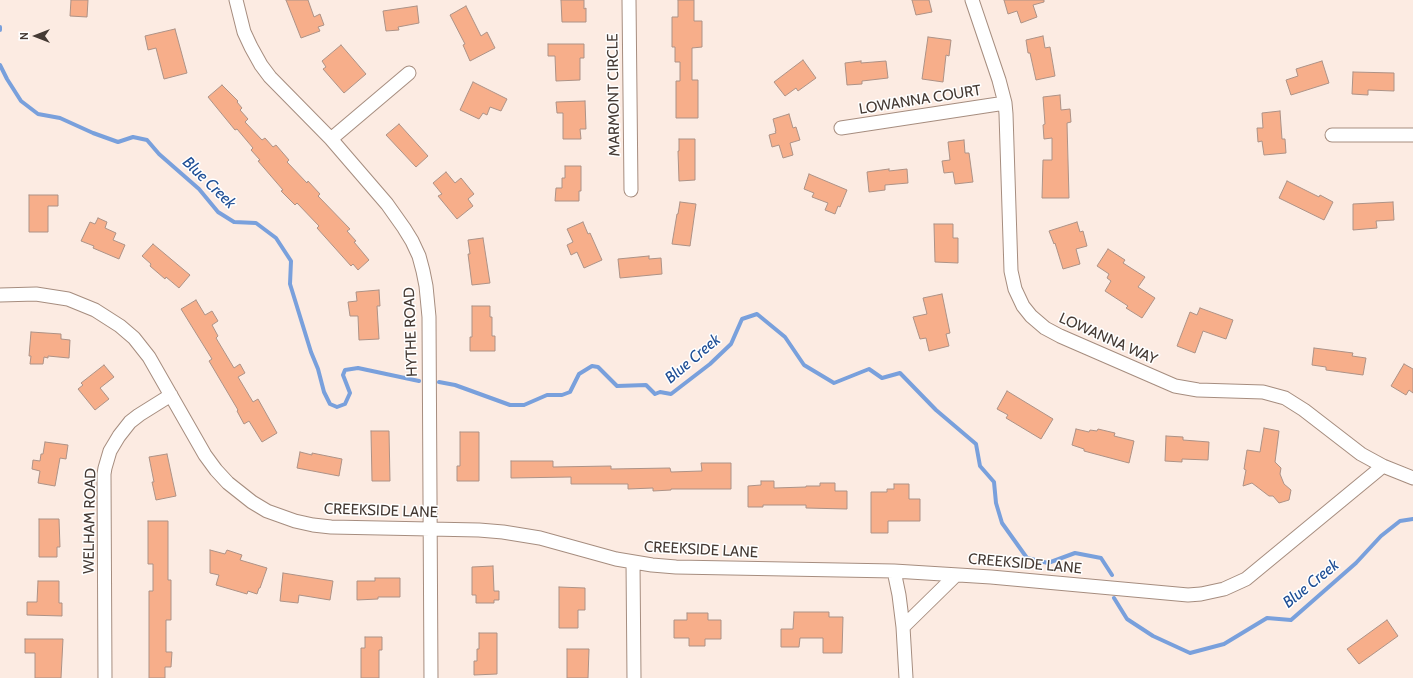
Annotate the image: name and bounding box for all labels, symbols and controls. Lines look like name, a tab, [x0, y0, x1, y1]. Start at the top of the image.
north arrow	[16, 16, 56, 56]
text: N	[17, 32, 31, 40]
street label: MARMONT CIRCLE	[604, 33, 624, 157]
street label: LOWANNA COURT	[858, 81, 982, 119]
water label: Blue Creek	[178, 153, 240, 213]
street label: HYTHE ROAD	[400, 287, 422, 377]
street label: LOWANNA WAY	[1056, 309, 1160, 369]
water label: Blue Creek	[661, 330, 725, 388]
street label: WELHAM ROAD	[80, 468, 100, 574]
street label: CREEKSIDE LANE	[324, 500, 438, 522]
street label: CREEKSIDE LANE	[644, 538, 758, 562]
street label: CREEKSIDE LANE	[967, 550, 1083, 578]
water label: Blue Creek	[1279, 556, 1343, 612]

